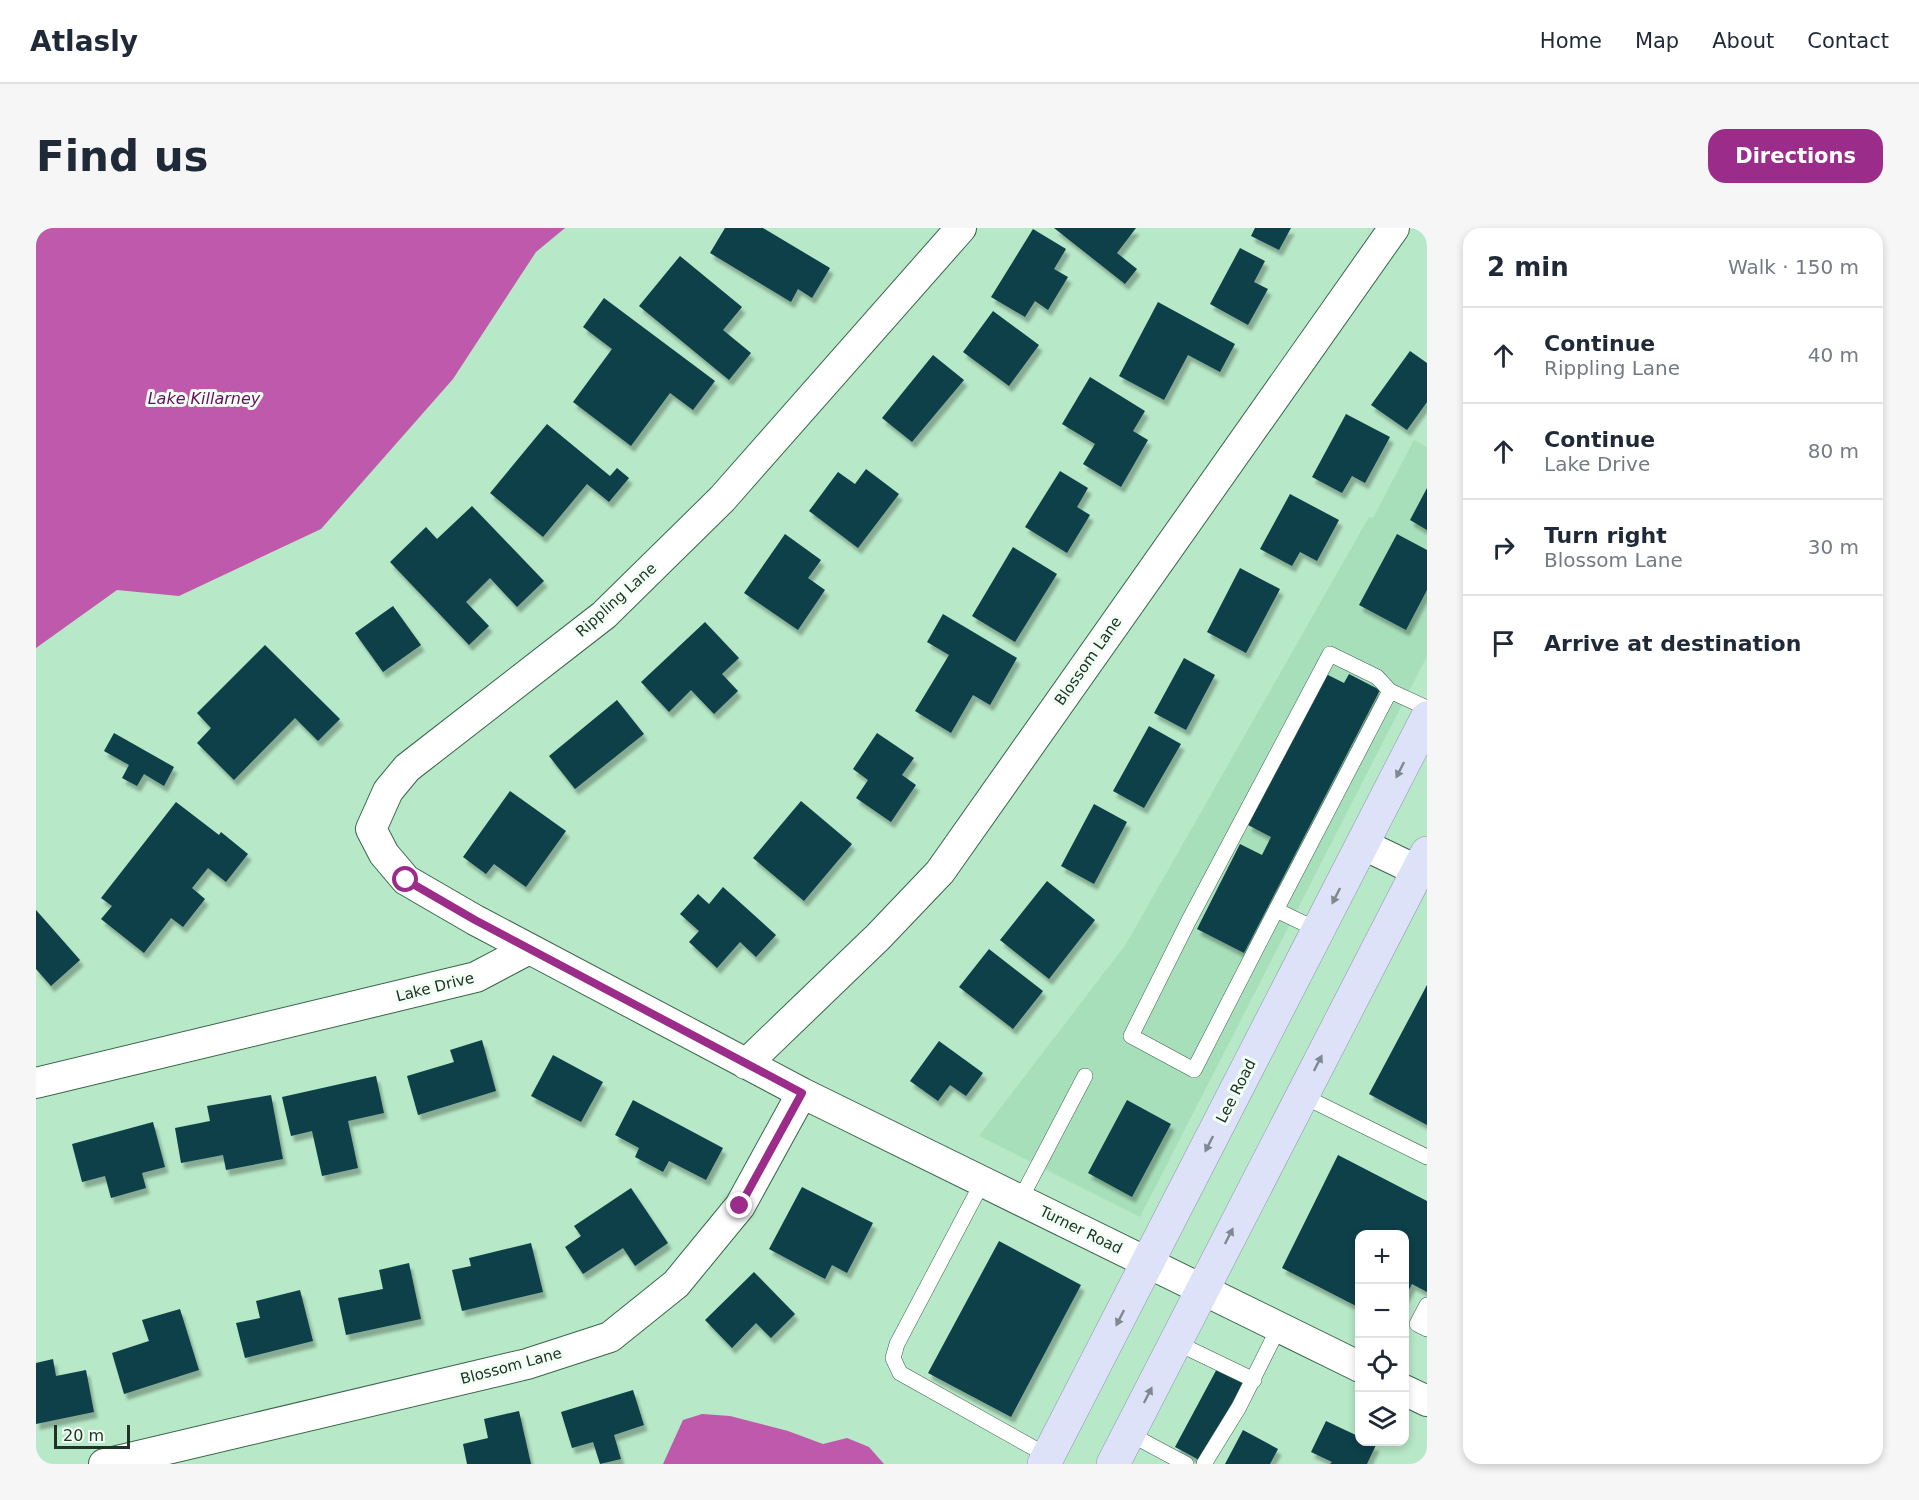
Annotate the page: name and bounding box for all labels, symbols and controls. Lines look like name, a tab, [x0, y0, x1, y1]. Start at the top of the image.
text: Atlasly	[30, 25, 138, 58]
text: Home	[1540, 29, 1602, 53]
text: Map	[1635, 29, 1679, 53]
text: About	[1712, 29, 1774, 53]
text: Contact	[1807, 29, 1889, 53]
button: Directions	[1708, 129, 1883, 183]
text: Find us	[36, 132, 209, 181]
text: 2 min	[1487, 252, 1569, 282]
text: Walk · 150 m	[1728, 255, 1859, 279]
text: Continue	[1544, 331, 1655, 356]
icon: ahead	[1487, 339, 1520, 372]
text: 40 m	[1808, 343, 1859, 367]
text: Rippling Lane	[1544, 356, 1680, 380]
water label: Lake Killarney	[148, 389, 261, 408]
text: Continue	[1544, 427, 1655, 452]
icon: ahead	[1487, 435, 1520, 468]
text: 80 m	[1808, 439, 1859, 463]
text: Lake Drive	[1544, 452, 1650, 476]
text: Turn right	[1544, 523, 1667, 548]
icon: right	[1487, 531, 1520, 564]
text: 30 m	[1808, 535, 1859, 559]
text: Blossom Lane	[1544, 548, 1683, 572]
street label: Rippling Lane	[572, 559, 660, 641]
street label: Blossom Lane	[1051, 613, 1125, 709]
icon: arrive	[1487, 627, 1520, 660]
text: Arrive at destination	[1544, 631, 1801, 656]
one-way arrow	[1395, 762, 1405, 779]
route start	[392, 866, 418, 892]
one-way arrow	[1331, 887, 1340, 904]
street label: Lake Drive	[394, 969, 476, 1005]
one-way arrow	[1314, 1054, 1323, 1071]
street label: Lee Road	[1212, 1056, 1260, 1126]
one-way arrow	[1204, 1136, 1213, 1153]
route end	[726, 1192, 752, 1218]
street label: Turner Road	[1036, 1202, 1125, 1258]
one-way arrow	[1224, 1227, 1234, 1244]
map controls	[1355, 1230, 1409, 1446]
button: +	[1355, 1230, 1409, 1284]
button: −	[1355, 1284, 1409, 1338]
one-way arrow	[1115, 1309, 1124, 1326]
button: locate	[1355, 1338, 1409, 1392]
street label: Blossom Lane	[458, 1344, 564, 1388]
one-way arrow	[1143, 1386, 1153, 1403]
button: layers	[1355, 1392, 1409, 1446]
scale bar	[54, 1422, 130, 1450]
text: 20 m	[63, 1426, 104, 1445]

